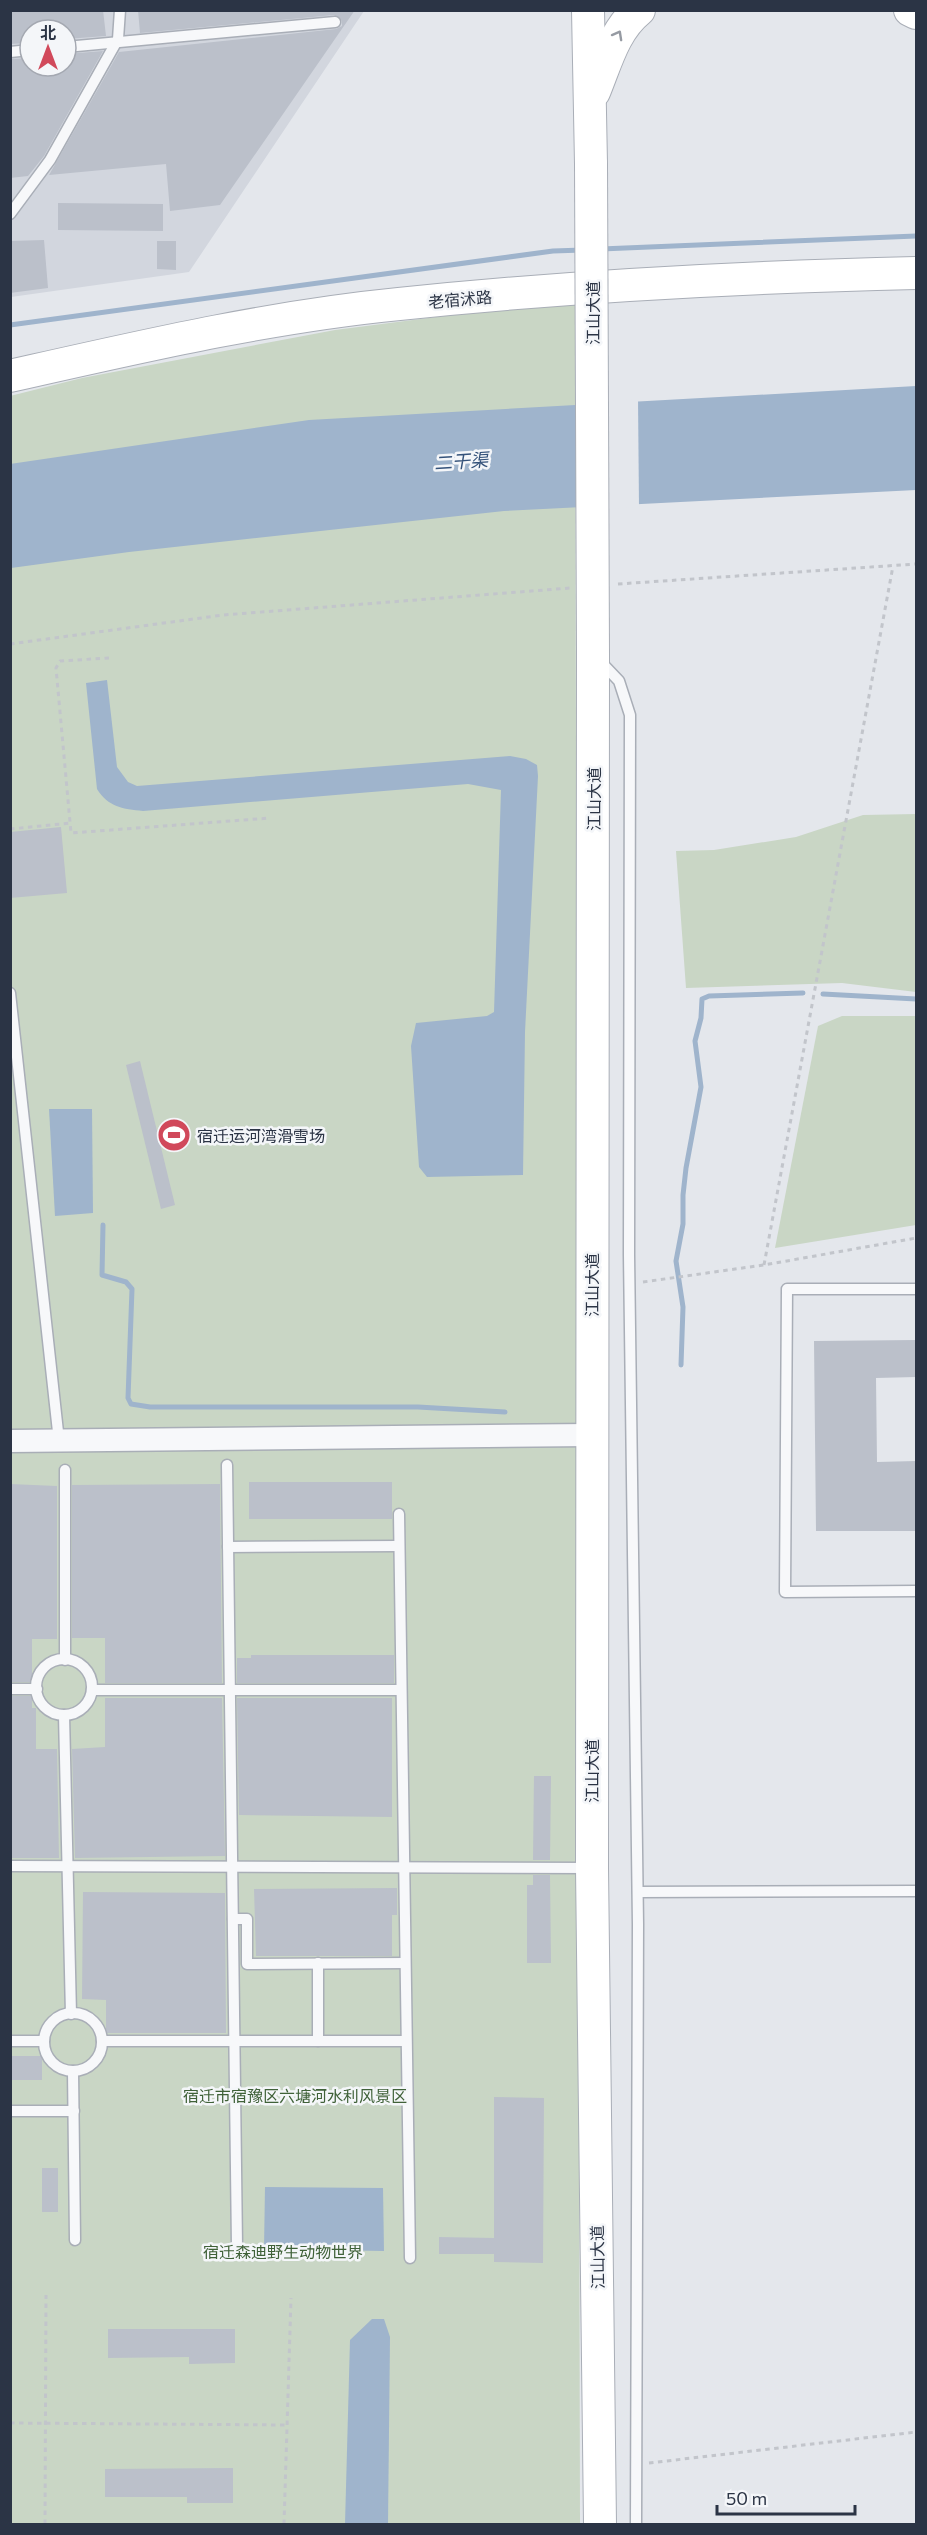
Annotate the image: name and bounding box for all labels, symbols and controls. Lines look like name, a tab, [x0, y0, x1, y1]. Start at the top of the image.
north arrow	[18, 18, 78, 78]
text: 北	[40, 23, 56, 42]
one-way arrow	[611, 31, 622, 41]
street label: 江山大道	[583, 281, 602, 345]
street label: 老宿沭路	[427, 287, 493, 311]
water label: 二干渠	[433, 448, 492, 474]
street label: 江山大道	[584, 767, 603, 831]
sports icon: 宿迁运河湾滑雪场	[156, 1117, 192, 1153]
place label: 宿迁运河湾滑雪场	[197, 1126, 325, 1145]
street label: 江山大道	[582, 1253, 601, 1317]
street label: 江山大道	[582, 1739, 601, 1803]
park label: 宿迁市宿豫区六塘河水利风景区	[183, 2086, 407, 2105]
street label: 江山大道	[587, 2225, 607, 2289]
park label: 宿迁森迪野生动物世界	[203, 2242, 363, 2261]
scale bar	[717, 2478, 855, 2516]
text: 50 m	[726, 2487, 767, 2509]

